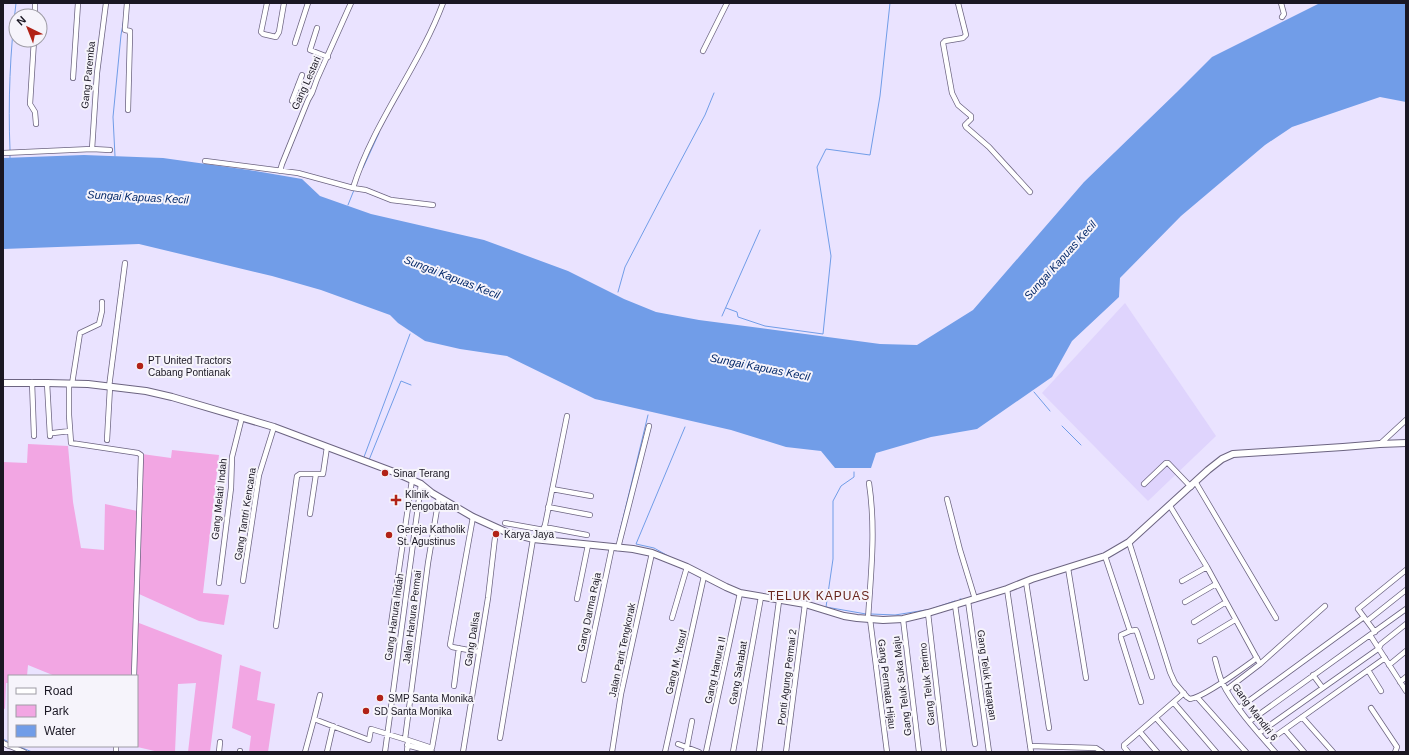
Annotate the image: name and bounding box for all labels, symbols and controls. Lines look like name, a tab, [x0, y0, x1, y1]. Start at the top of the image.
north arrow	[8, 8, 48, 48]
text: N	[14, 14, 28, 28]
street label: Gang Paremba	[79, 40, 97, 109]
street label: Gang Lestari	[289, 55, 323, 111]
water label: Sungai Kapuas Kecil	[87, 188, 190, 206]
water label: Sungai Kapuas Kecil	[1022, 218, 1099, 302]
water label: Sungai Kapuas Kecil	[402, 253, 502, 301]
water label: Sungai Kapuas Kecil	[709, 351, 812, 383]
place label: PT United Tractors Cabang Pontianak	[148, 355, 231, 378]
marker: PT United Tractors Cabang Pontianak	[135, 361, 145, 371]
street label: Gang Melati Indah	[209, 458, 229, 540]
street label: Gang Tantri Kencana	[232, 466, 258, 561]
marker: Sinar Terang	[380, 468, 390, 478]
place label: Sinar Terang	[393, 468, 450, 479]
place label: Klinik Pengobatan	[405, 489, 459, 512]
marker: Klinik Pengobatan	[390, 494, 402, 506]
place label: Gereja Katholik St. Agustinus	[397, 524, 466, 547]
marker: Karya Jaya	[491, 529, 501, 539]
place label: Karya Jaya	[504, 529, 554, 540]
marker: Gereja Katholik St. Agustinus	[384, 530, 394, 540]
street label: Jalan Hanura Permai	[401, 570, 423, 664]
street label: Gang Darma Raja	[575, 571, 603, 653]
street label: Gang Hanura Indah	[382, 573, 406, 661]
district label: TELUK KAPUAS	[768, 589, 870, 603]
street label: Jalan Parit Tengkorak	[607, 601, 638, 698]
street label: Gang Dalisa	[462, 611, 482, 667]
street label: Gang M. Yusuf	[663, 628, 689, 695]
street label: Ponti Agung Permai 2	[776, 628, 798, 726]
street label: Gang Teluk Harapan	[975, 629, 999, 721]
street label: Gang Hanura II	[703, 635, 727, 705]
street label: Gang Teluk Suka Maju	[890, 635, 914, 737]
street label: Gang Permata Hijau	[876, 638, 898, 730]
street label: Gang Sahabat	[727, 640, 749, 706]
street label: Gang Teluk Terimo	[917, 642, 937, 726]
legend	[8, 675, 138, 747]
street label: Gang Mandiri 6	[1230, 681, 1280, 743]
text: Road	[44, 684, 73, 698]
marker: SMP Santa Monika	[375, 693, 385, 703]
place label: SMP Santa Monika	[388, 693, 474, 704]
text: Park	[44, 704, 70, 718]
marker: SD Santa Monika	[361, 706, 371, 716]
place label: SD Santa Monika	[374, 706, 452, 717]
text: Water	[44, 724, 76, 738]

